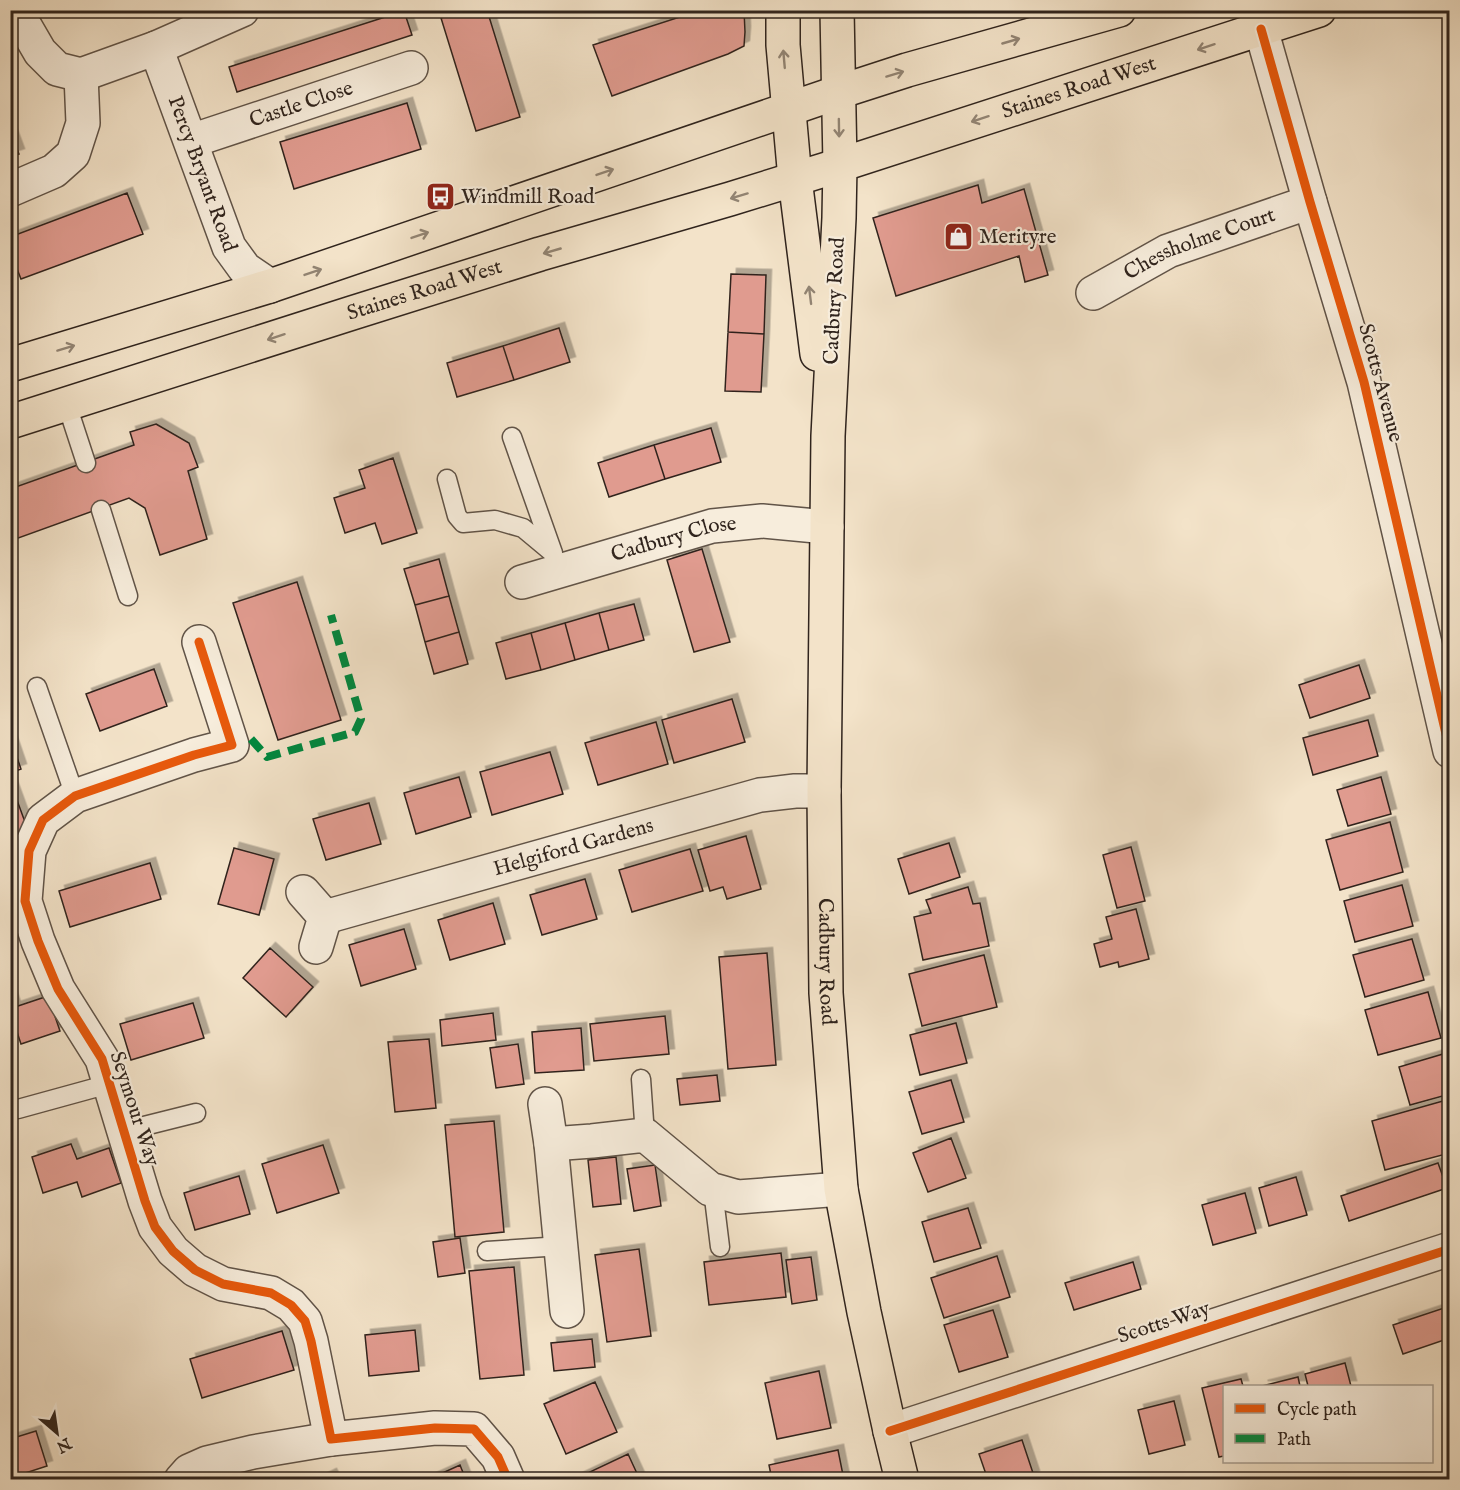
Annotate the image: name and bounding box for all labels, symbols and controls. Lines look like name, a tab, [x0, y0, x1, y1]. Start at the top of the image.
one-way arrow	[1001, 35, 1020, 46]
one-way arrow	[1197, 42, 1216, 53]
one-way arrow	[779, 50, 790, 70]
street label: Staines Road West	[998, 50, 1160, 125]
one-way arrow	[885, 68, 904, 79]
street label: Castle Close	[246, 75, 357, 134]
street label: Percy Bryant Road	[161, 92, 244, 257]
one-way arrow	[971, 115, 990, 126]
one-way arrow	[833, 118, 845, 138]
one-way arrow	[595, 165, 614, 176]
bus stop icon: Windmill Road	[424, 181, 456, 213]
place label: Windmill Road	[461, 184, 595, 211]
one-way arrow	[730, 191, 749, 202]
street label: Chessholme Court	[1119, 202, 1279, 286]
shop icon: Merityre	[942, 221, 974, 253]
place label: Merityre	[979, 224, 1057, 251]
one-way arrow	[410, 229, 429, 240]
street label: Cadbury Road	[818, 236, 852, 365]
one-way arrow	[543, 246, 562, 257]
street label: Staines Road West	[344, 253, 505, 327]
one-way arrow	[303, 265, 322, 276]
one-way arrow	[804, 286, 815, 305]
street label: Scotts Avenue	[1351, 321, 1409, 446]
one-way arrow	[267, 332, 286, 343]
one-way arrow	[56, 342, 75, 353]
street label: Cadbury Close	[608, 510, 738, 569]
street label: Helgiford Gardens	[490, 812, 657, 883]
street label: Cadbury Road	[812, 898, 842, 1027]
street label: Seymour Way	[103, 1048, 165, 1170]
street label: Scotts Way	[1114, 1295, 1214, 1351]
legend	[1223, 1385, 1433, 1463]
text: Cycle path	[1277, 1399, 1357, 1422]
north arrow	[27, 1403, 87, 1463]
text: Path	[1277, 1429, 1311, 1452]
text: N	[52, 1432, 75, 1457]

